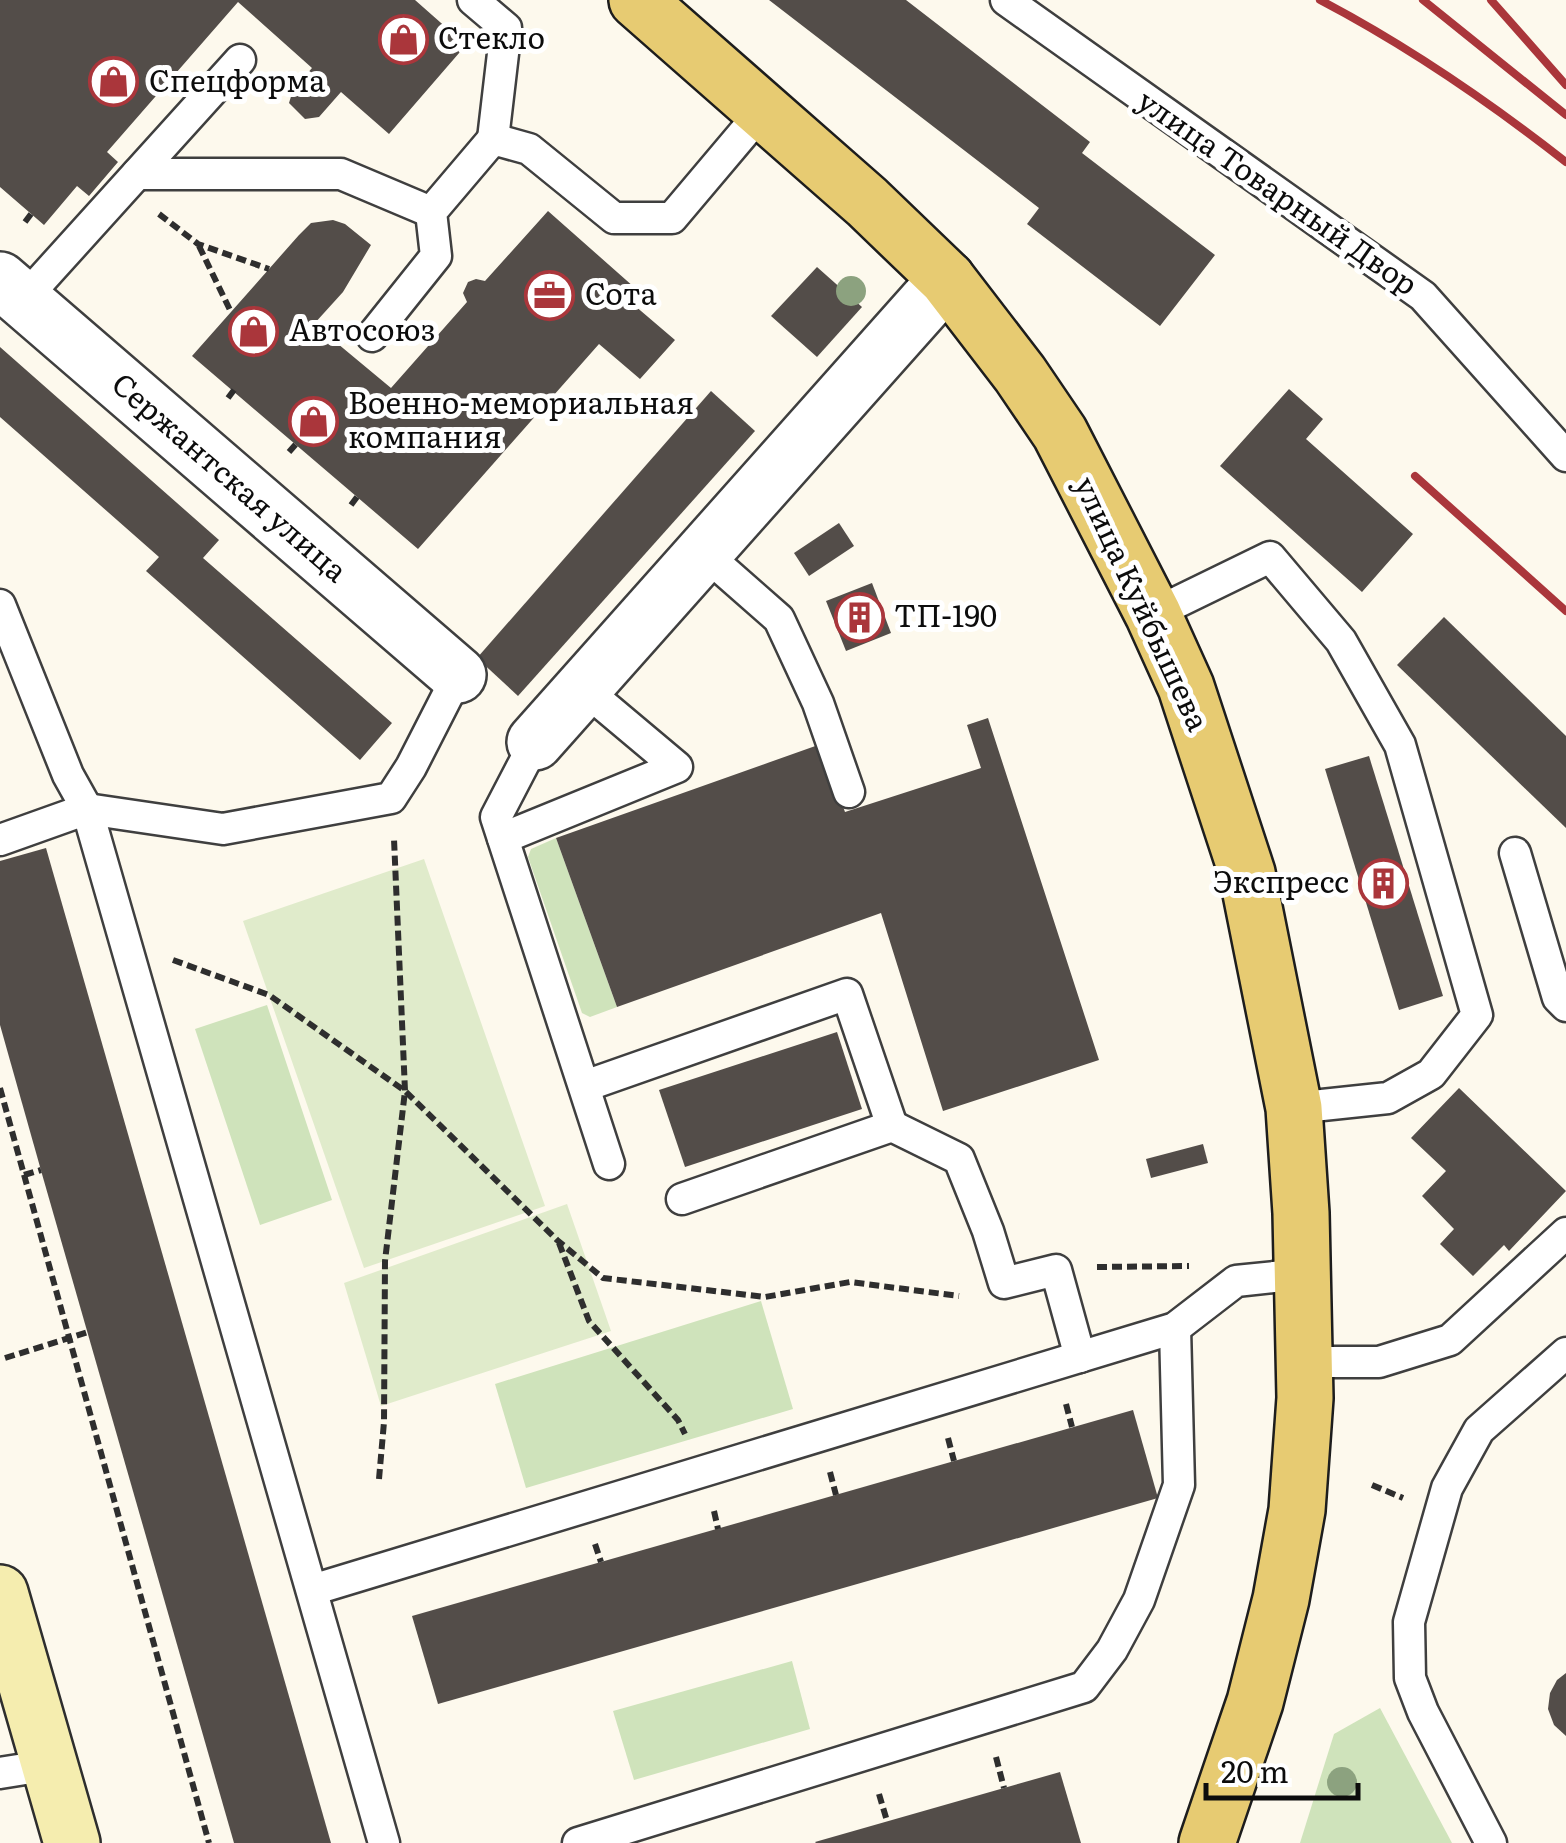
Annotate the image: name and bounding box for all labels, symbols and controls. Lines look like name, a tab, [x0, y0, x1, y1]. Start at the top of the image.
shop icon: Стекло	[377, 13, 429, 65]
place label: Стекло	[438, 14, 545, 58]
shop icon: Спецформа	[88, 56, 140, 108]
place label: Спецформа	[149, 57, 326, 101]
street label: улица Товарный Двор	[1130, 77, 1428, 304]
office icon: Сота	[524, 269, 576, 321]
place label: Сота	[585, 270, 657, 314]
shop icon: Автосоюз	[228, 305, 280, 357]
place label: Автосоюз	[289, 306, 435, 350]
street label: Сержантская улица	[104, 361, 359, 591]
place label: Военно-мемориальная компания	[348, 379, 694, 457]
shop icon: Военно-мемориальная компания	[287, 395, 339, 447]
street label: улица Куйбышева	[1065, 468, 1222, 738]
building icon: ТП-190	[833, 591, 885, 643]
place label: ТП-190	[894, 592, 997, 636]
building icon: Экспресс	[1358, 857, 1410, 909]
place label: Экспресс	[1213, 858, 1349, 902]
scale bar	[1206, 1738, 1358, 1800]
text: 20 m	[1221, 1748, 1289, 1792]

